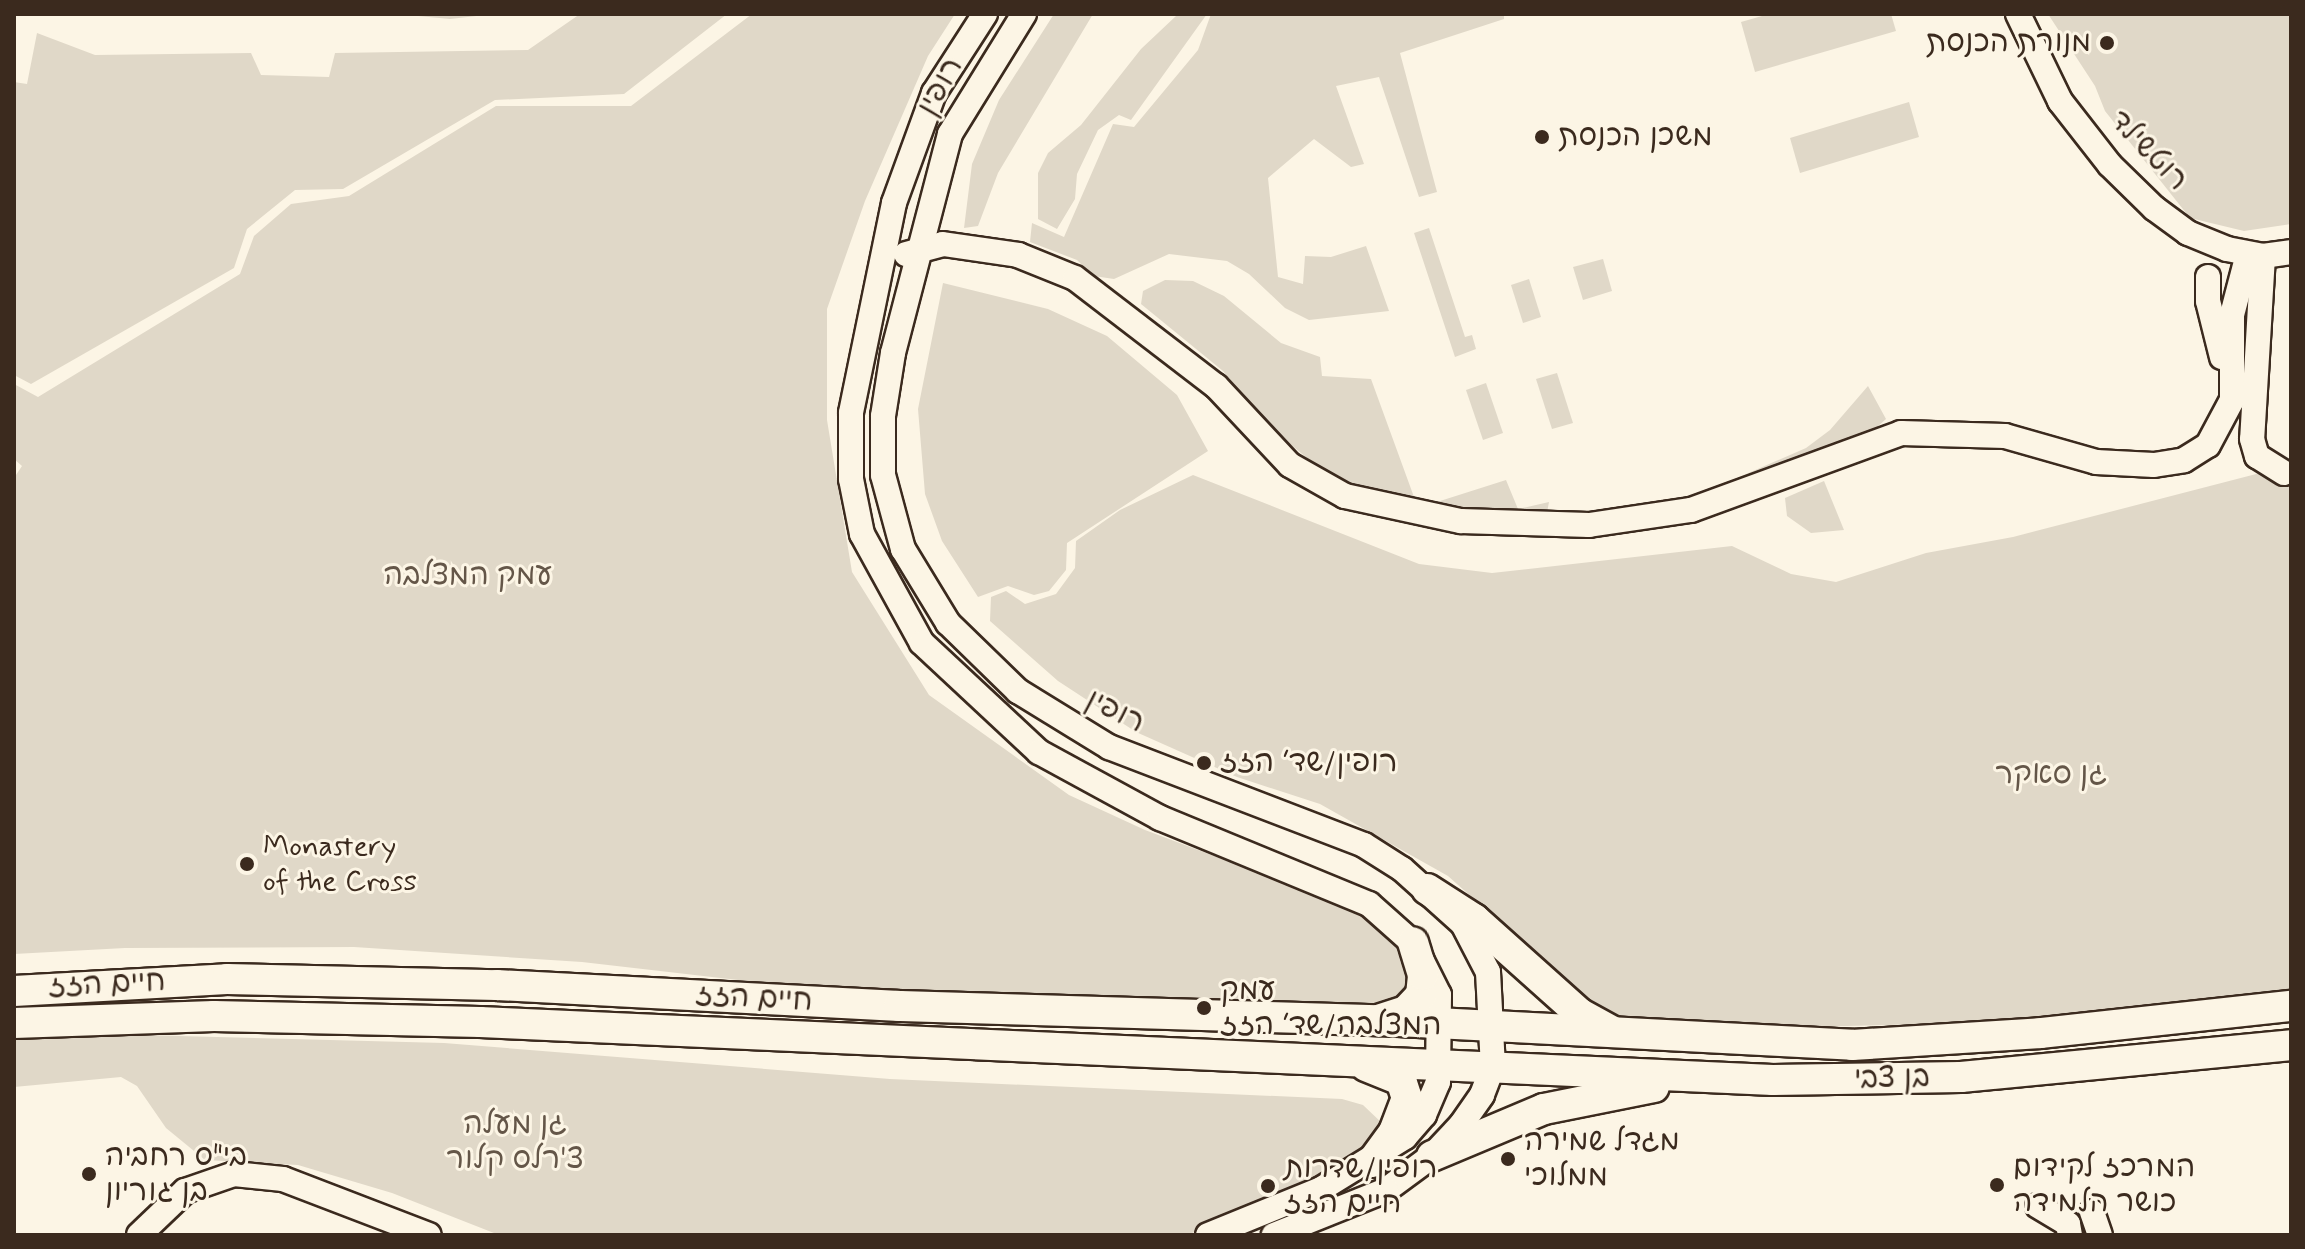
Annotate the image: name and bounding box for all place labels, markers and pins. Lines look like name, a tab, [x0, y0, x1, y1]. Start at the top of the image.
place label: מנורת הכנסת	[1926, 25, 2091, 61]
marker: מנורת הכנסת	[2098, 34, 2116, 52]
place label: משכן הכנסת	[1558, 119, 1713, 155]
marker: משכן הכנסת	[1533, 128, 1551, 146]
place label: רופין/שד׳ הזז	[1220, 745, 1397, 781]
marker: רופין/שד׳ הזז	[1195, 754, 1213, 772]
place label: Monastery of the Cross	[263, 829, 417, 900]
marker: Monastery of the Cross	[238, 855, 256, 873]
place label: עמק המצלבה/שד׳ הזז	[1220, 973, 1442, 1044]
marker: עמק המצלבה/שד׳ הזז	[1195, 999, 1213, 1017]
place label: מגדל שמירה ממלוכי	[1524, 1124, 1680, 1194]
place label: בי"ס רחביה בן גוריון	[105, 1139, 247, 1210]
marker: מגדל שמירה ממלוכי	[1499, 1150, 1517, 1168]
place label: המרכז לקידום כושר הלמידה	[2013, 1150, 2195, 1220]
place label: רופין/שדרות חיים הזז	[1284, 1151, 1438, 1222]
marker: בי"ס רחביה בן גוריון	[80, 1165, 98, 1183]
marker: המרכז לקידום כושר הלמידה	[1988, 1176, 2006, 1194]
marker: רופין/שדרות חיים הזז	[1259, 1177, 1277, 1195]

